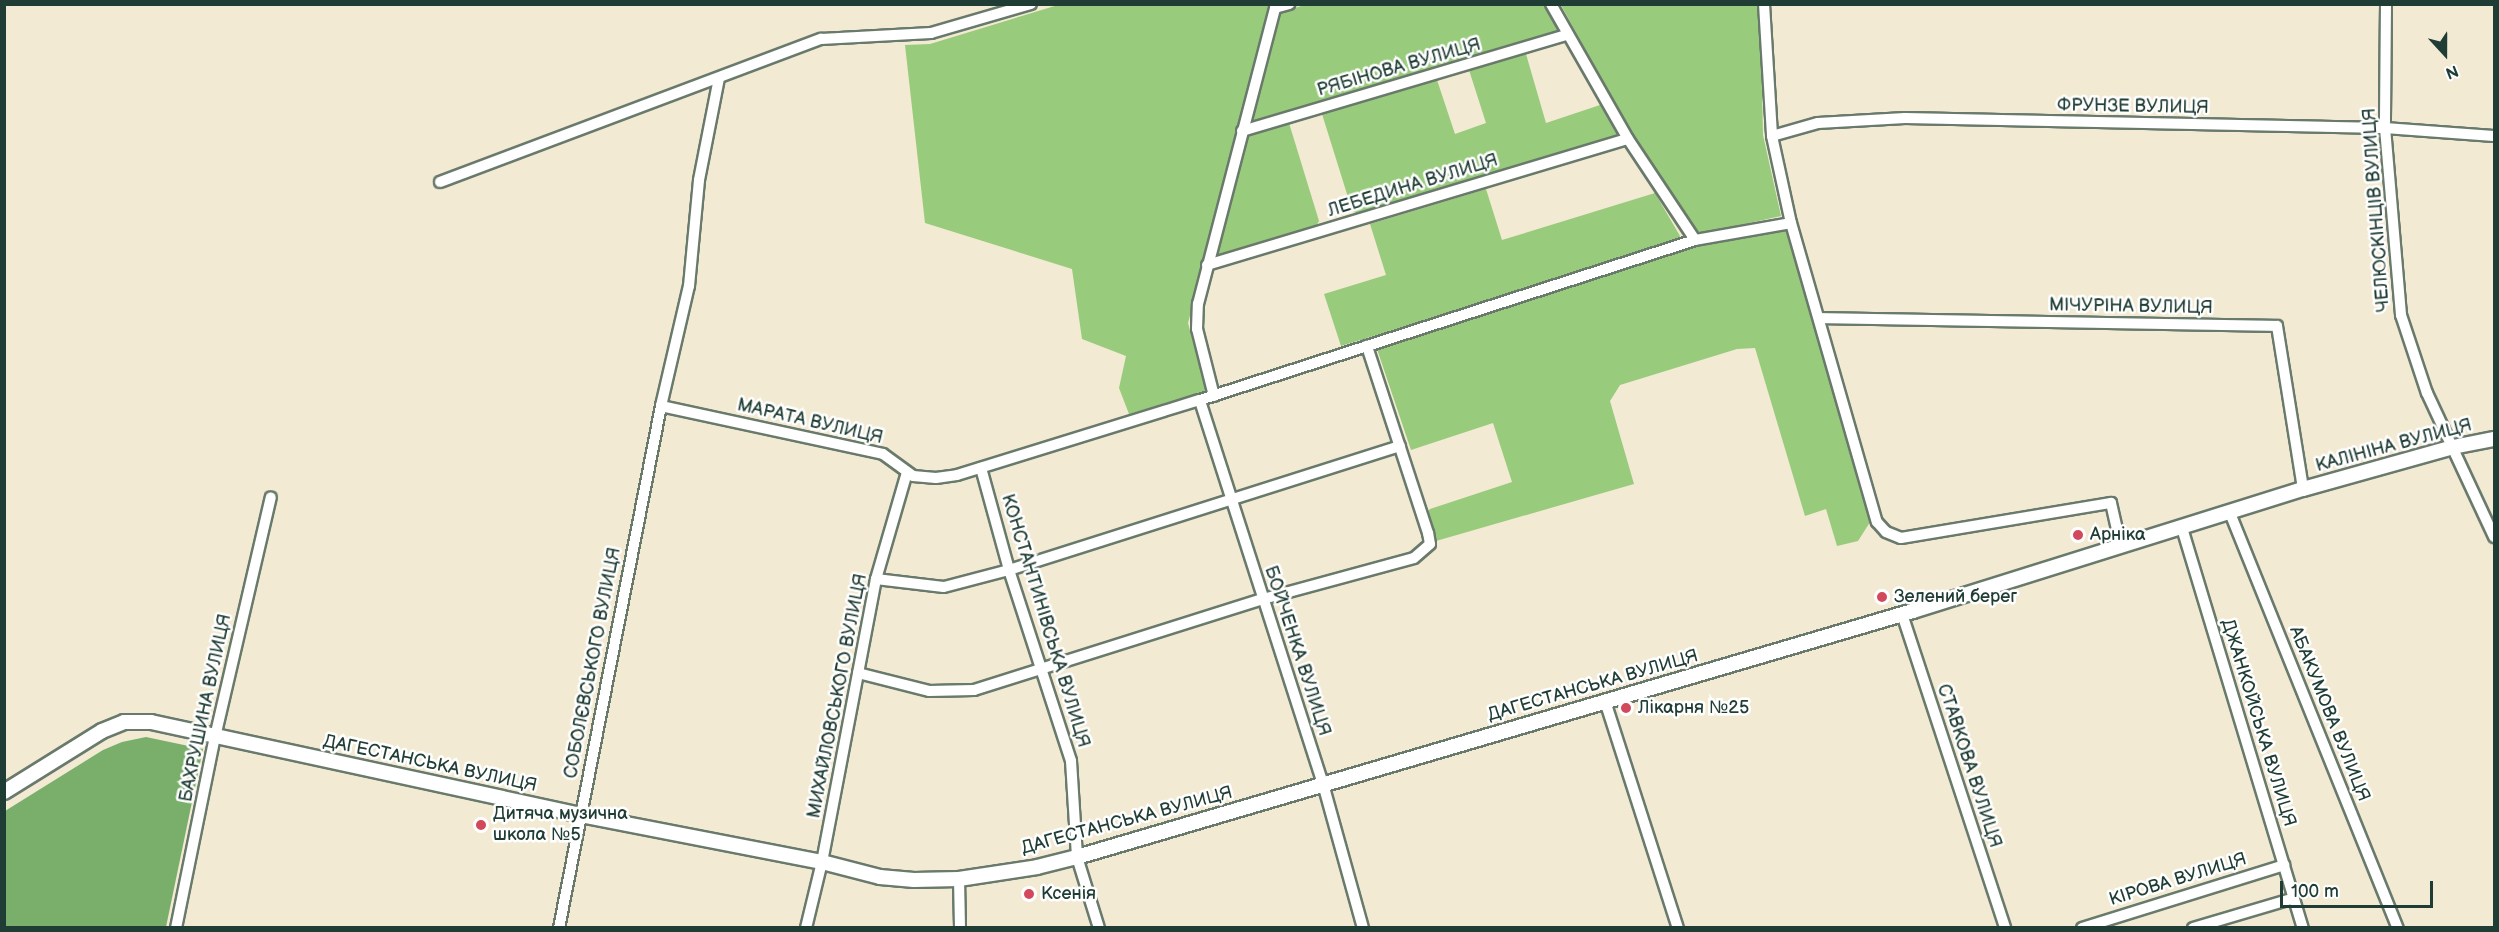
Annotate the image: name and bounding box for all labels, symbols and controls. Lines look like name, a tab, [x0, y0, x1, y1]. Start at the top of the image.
north arrow	[2415, 24, 2475, 84]
street label: РЯБІНОВА ВУЛИЦЯ	[1315, 34, 1483, 102]
text: N	[2443, 60, 2461, 82]
street label: ФРУНЗЕ ВУЛИЦЯ	[2057, 95, 2209, 119]
street label: ЧЕЛЮСКІНЦІВ ВУЛИЦЯ	[2359, 107, 2395, 313]
street label: ЛЕБЕДИНА ВУЛИЦЯ	[1325, 150, 1501, 222]
street label: МІЧУРІНА ВУЛИЦЯ	[2049, 295, 2213, 319]
street label: МАРАТА ВУЛИЦЯ	[735, 395, 885, 449]
street label: КАЛІНІНА ВУЛИЦЯ	[2313, 415, 2475, 477]
street label: КОНСТАНТИНІВСЬКА ВУЛИЦЯ	[996, 492, 1094, 750]
place label: Арніка	[2090, 524, 2146, 546]
marker: Арніка	[2071, 528, 2085, 542]
street label: СОБОЛЄВСЬКОГО ВУЛИЦЯ	[560, 546, 626, 780]
street label: БОЙЧЕНКА ВУЛИЦЯ	[1259, 563, 1335, 739]
street label: МИХАЙЛОВСЬКОГО ВУЛИЦЯ	[804, 572, 872, 820]
place label: Зелений берег	[1894, 586, 2017, 608]
marker: Зелений берег	[1875, 590, 1889, 604]
street label: БАХРУШИНА ВУЛИЦЯ	[176, 612, 236, 804]
street label: ДЖАНКОЙСЬКА ВУЛИЦЯ	[2216, 617, 2300, 829]
street label: АБАКУМОВА ВУЛИЦЯ	[2284, 623, 2374, 805]
street label: ДАГЕСТАНСЬКА ВУЛИЦЯ	[1485, 646, 1701, 726]
street label: СТАВКОВА ВУЛИЦЯ	[1932, 681, 2006, 851]
place label: Лікарня №25	[1638, 697, 1749, 719]
marker: Лікарня №25	[1619, 701, 1633, 715]
street label: ДАГЕСТАНСЬКА ВУЛИЦЯ	[321, 731, 539, 797]
street label: ДАГЕСТАНСЬКА ВУЛИЦЯ	[1019, 782, 1235, 860]
place label: Дитяча музична школа №5	[493, 804, 628, 846]
marker: Дитяча музична школа №5	[474, 818, 488, 832]
street label: КІРОВА ВУЛИЦЯ	[2107, 849, 2249, 911]
scale bar	[2283, 869, 2436, 907]
text: 100 m	[2291, 881, 2339, 902]
place label: Ксенія	[1041, 883, 1096, 905]
marker: Ксенія	[1022, 887, 1036, 901]

